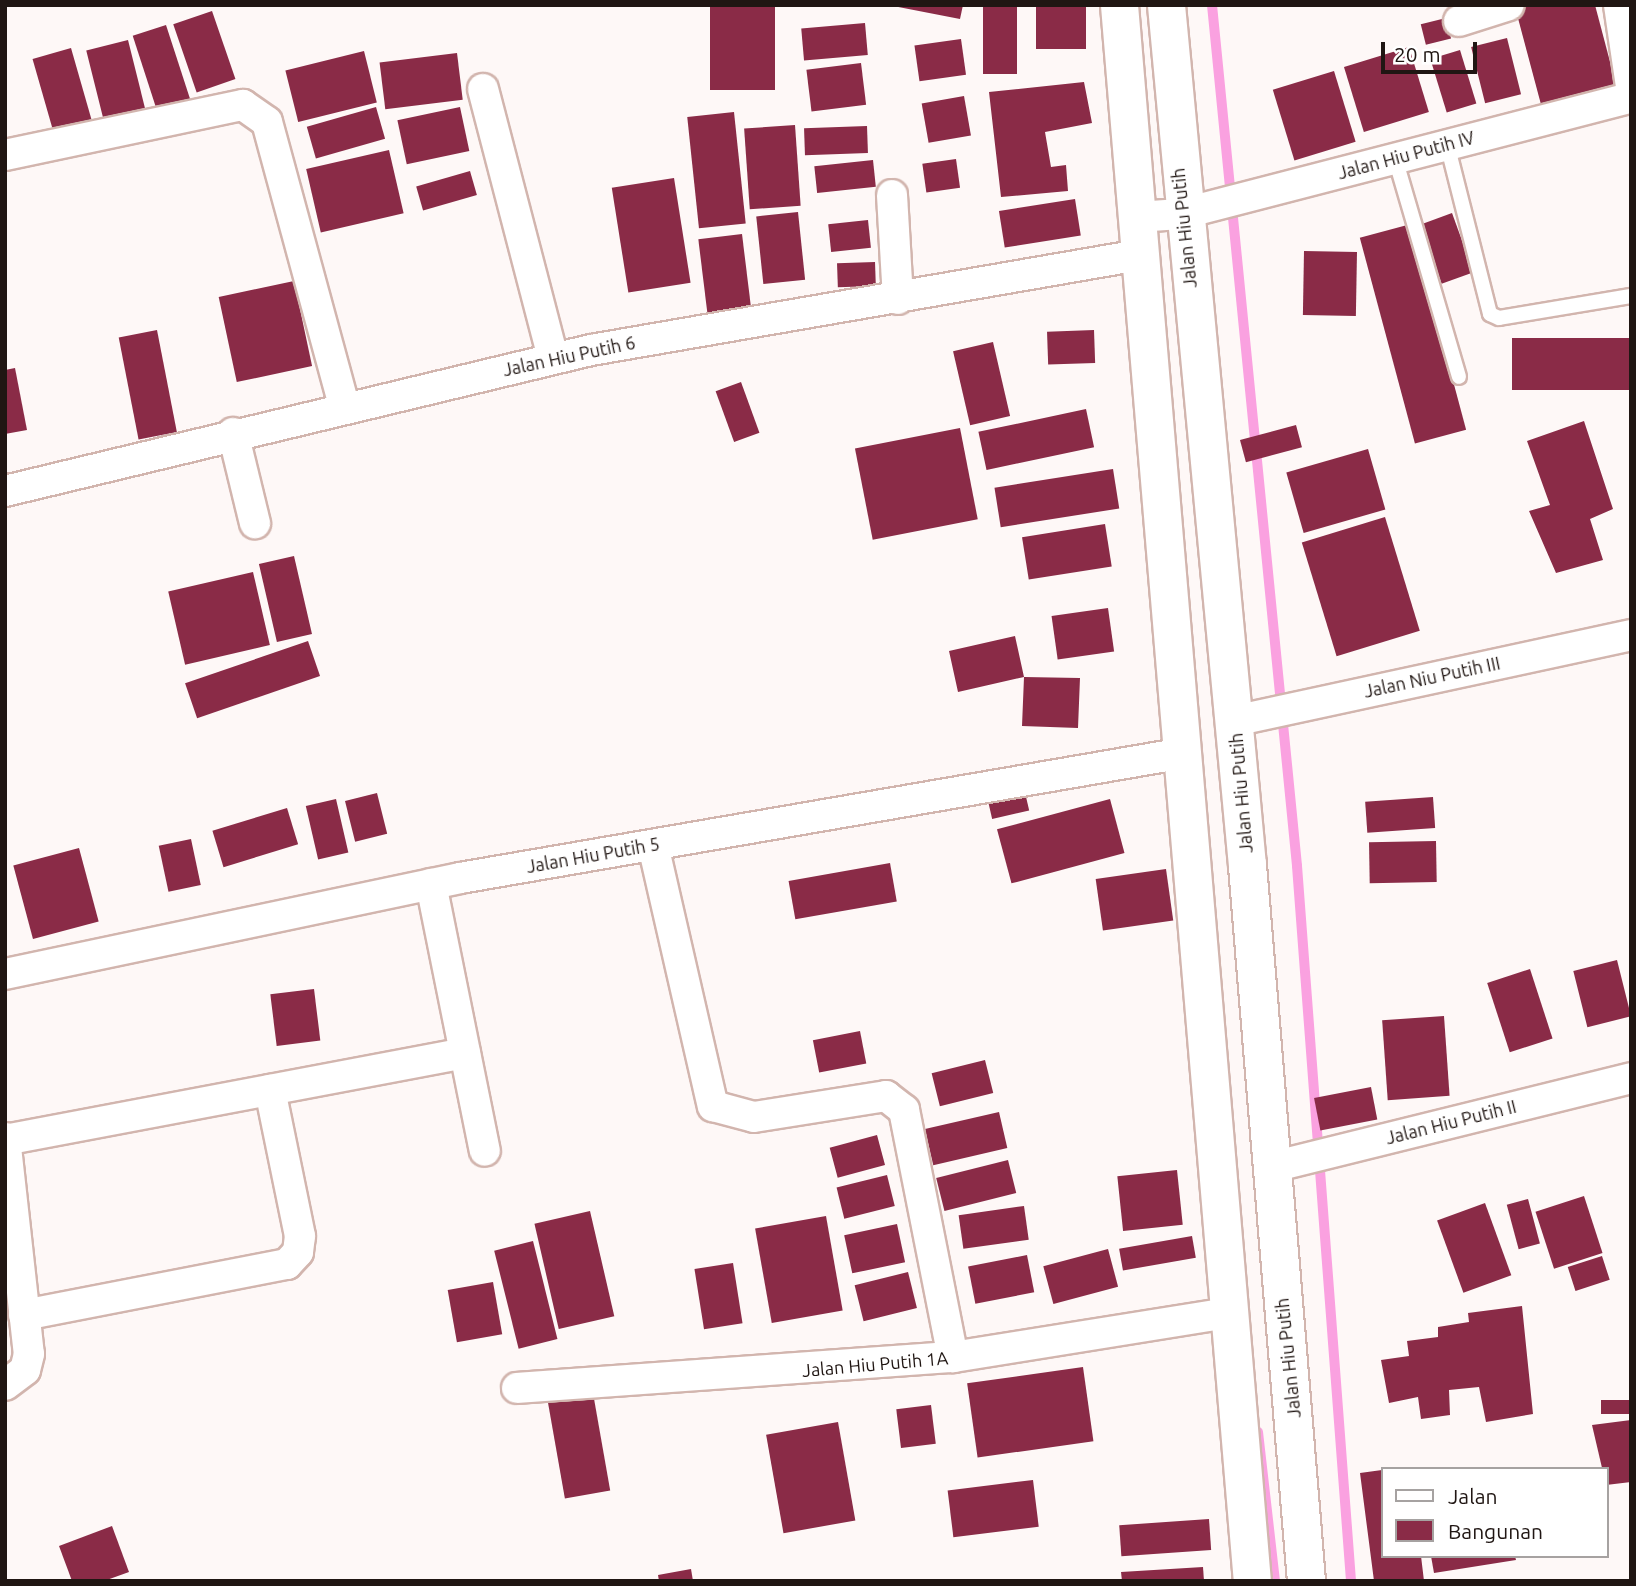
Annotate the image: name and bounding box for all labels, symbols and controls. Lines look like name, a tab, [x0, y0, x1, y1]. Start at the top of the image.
scale bar	[1384, 28, 1480, 72]
text: 20 m	[1394, 42, 1441, 66]
street label: Jalan Hiu Putih IV	[1335, 126, 1477, 184]
street label: Jalan Hiu Putih	[1167, 167, 1201, 289]
street label: Jalan Hiu Putih 6	[501, 331, 637, 381]
street label: Jalan Niu Putih III	[1362, 652, 1502, 702]
street label: Jalan Hiu Putih	[1225, 732, 1257, 854]
street label: Jalan Hiu Putih 5	[525, 833, 661, 877]
street label: Jalan Hiu Putih II	[1383, 1095, 1519, 1149]
street label: Jalan Hiu Putih	[1271, 1297, 1305, 1419]
street label: Jalan Hiu Putih 1A	[801, 1347, 949, 1381]
legend	[1380, 1467, 1608, 1558]
text: Jalan	[1448, 1484, 1497, 1508]
text: Bangunan	[1448, 1519, 1543, 1543]

